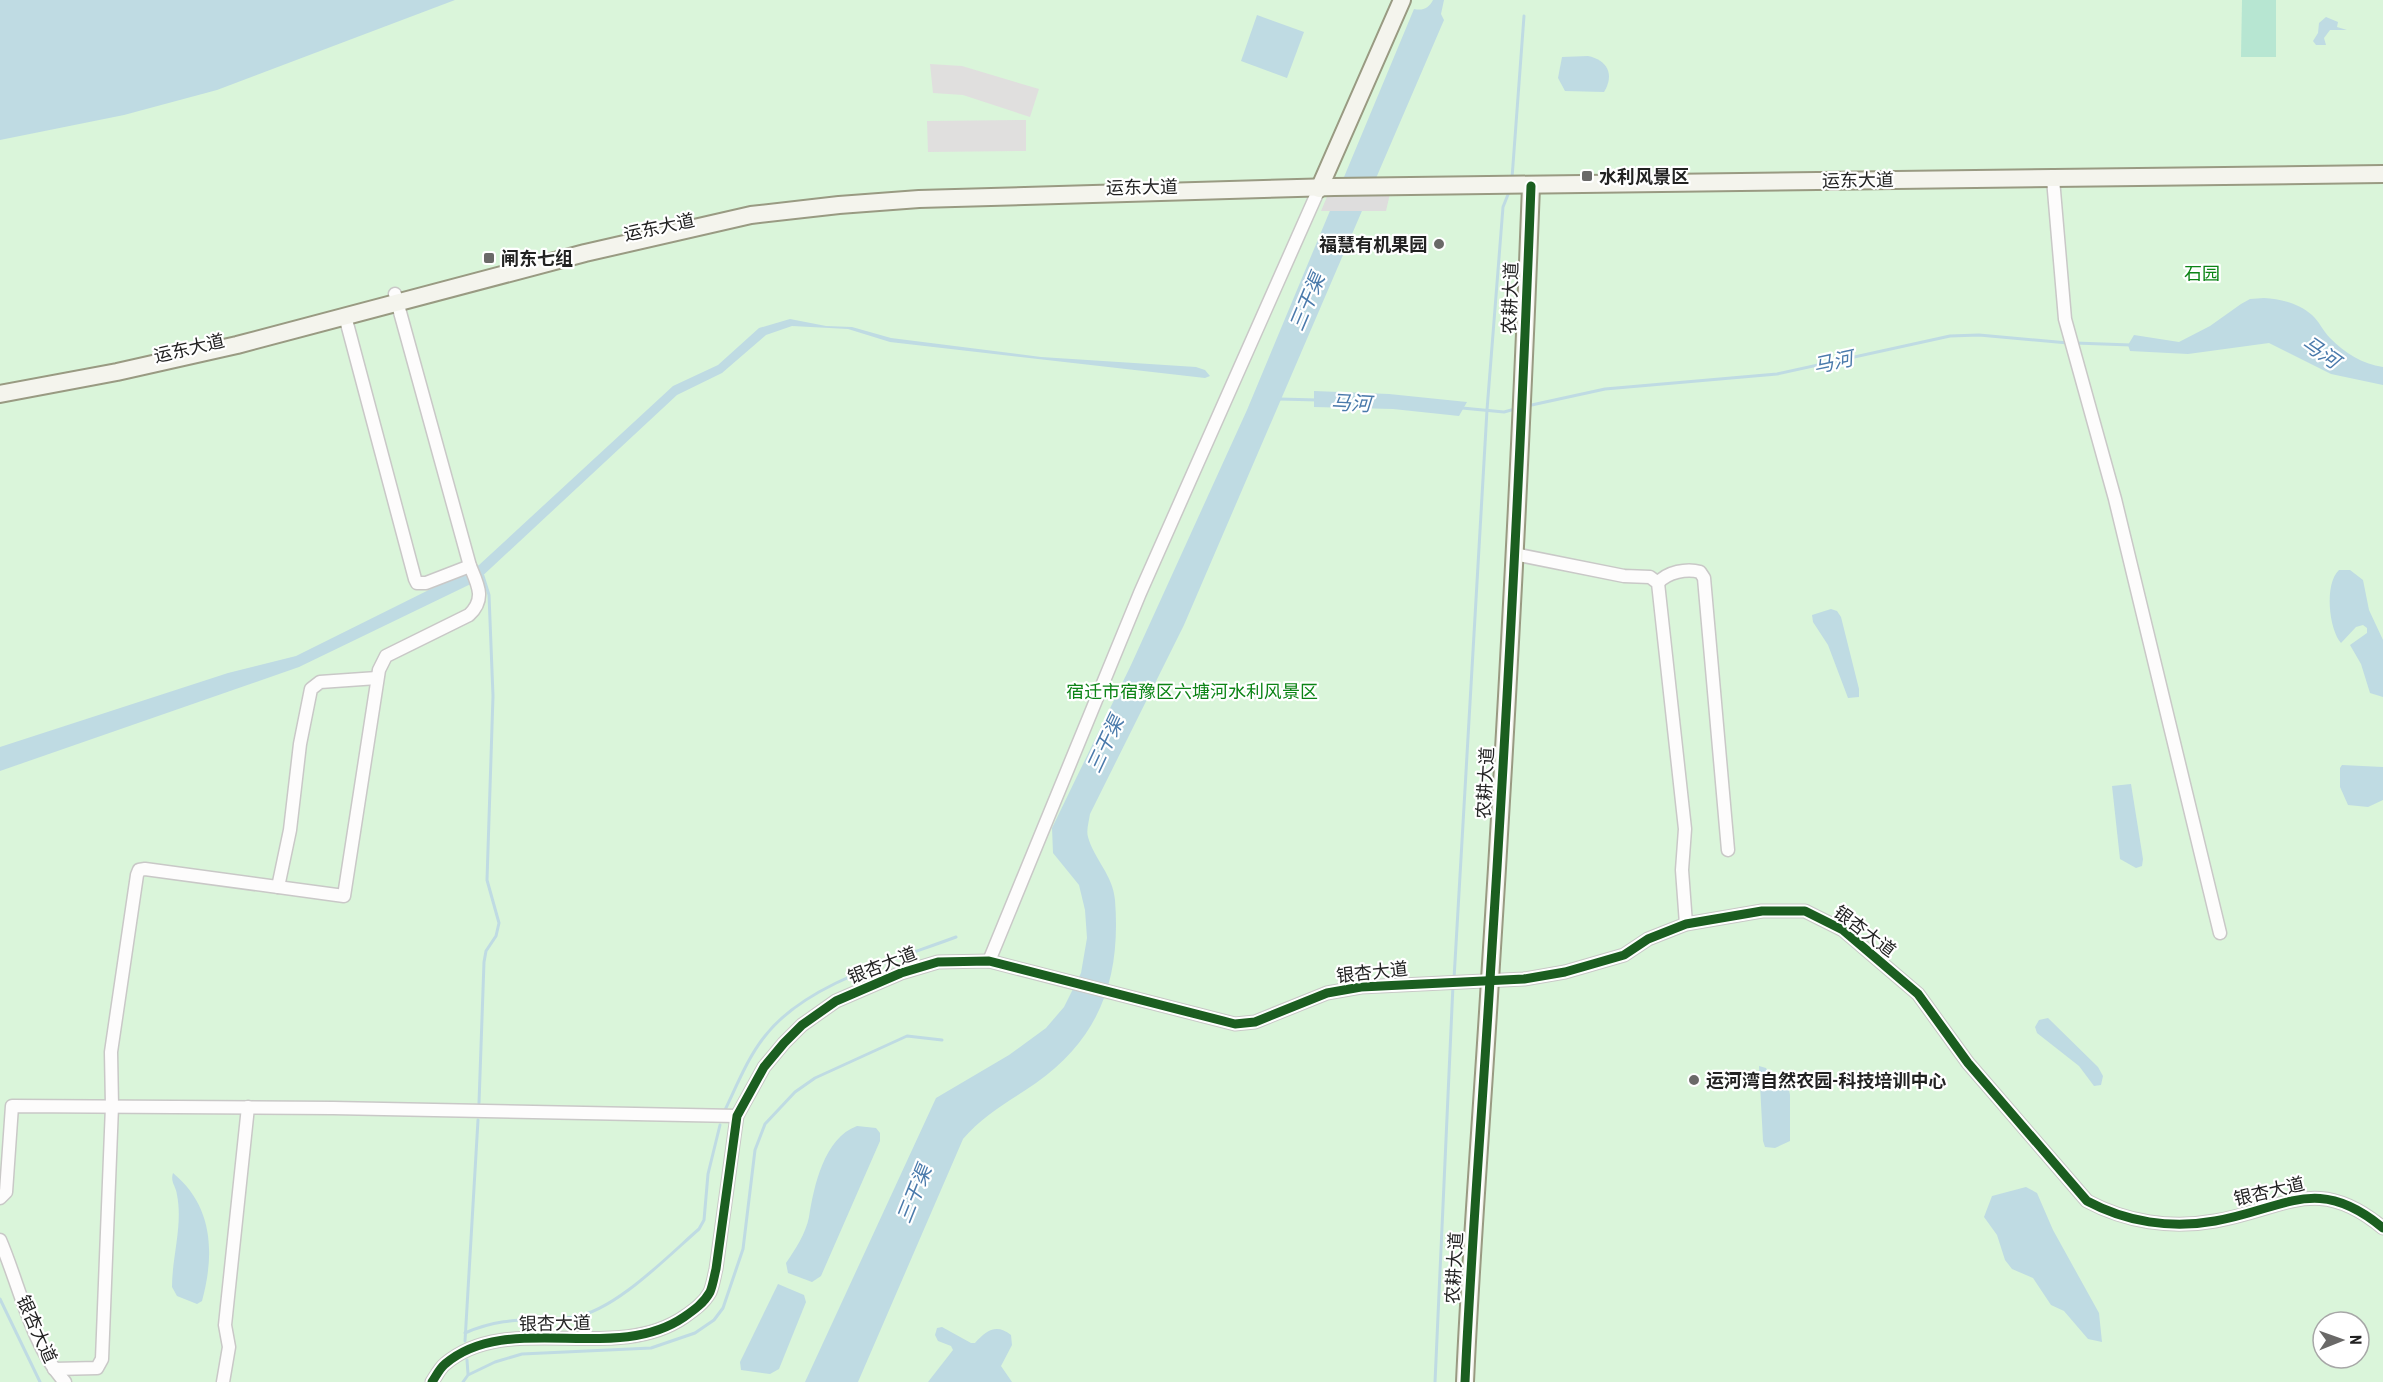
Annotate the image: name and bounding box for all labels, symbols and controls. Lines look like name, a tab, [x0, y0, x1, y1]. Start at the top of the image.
place label: 水利风景区	[1599, 166, 1689, 187]
marker: 水利风景区	[1580, 169, 1594, 183]
street label: 运东大道	[1822, 169, 1894, 191]
street label: 运东大道	[1106, 176, 1178, 198]
street label: 运东大道	[622, 209, 696, 245]
place label: 福慧有机果园	[1319, 234, 1427, 255]
marker: 福慧有机果园	[1432, 237, 1446, 251]
place label: 闸东七组	[501, 248, 573, 269]
marker: 闸东七组	[482, 251, 496, 265]
street label: 农耕大道	[1498, 262, 1522, 334]
park label: 石园	[2184, 263, 2220, 284]
water label: 三干渠	[1284, 267, 1331, 334]
street label: 运东大道	[152, 330, 226, 366]
water label: 马河	[2298, 331, 2348, 376]
water label: 马河	[1811, 345, 1859, 378]
water label: 马河	[1330, 390, 1376, 416]
park label: 宿迁市宿豫区六塘河水利风景区	[1066, 681, 1318, 702]
water label: 三干渠	[1081, 709, 1130, 776]
street label: 农耕大道	[1473, 746, 1497, 820]
street label: 银杏大道	[1830, 901, 1900, 961]
street label: 银杏大道	[845, 942, 919, 988]
street label: 银杏大道	[1335, 958, 1409, 986]
place label: 运河湾自然农园-科技培训中心	[1706, 1070, 1947, 1091]
marker: 运河湾自然农园-科技培训中心	[1687, 1073, 1701, 1087]
water label: 三干渠	[892, 1159, 937, 1226]
street label: 银杏大道	[2232, 1173, 2306, 1209]
street label: 农耕大道	[1442, 1231, 1466, 1305]
street label: 银杏大道	[13, 1292, 61, 1366]
north arrow	[2311, 1310, 2371, 1370]
street label: 银杏大道	[519, 1312, 591, 1334]
text: N	[2346, 1335, 2365, 1345]

